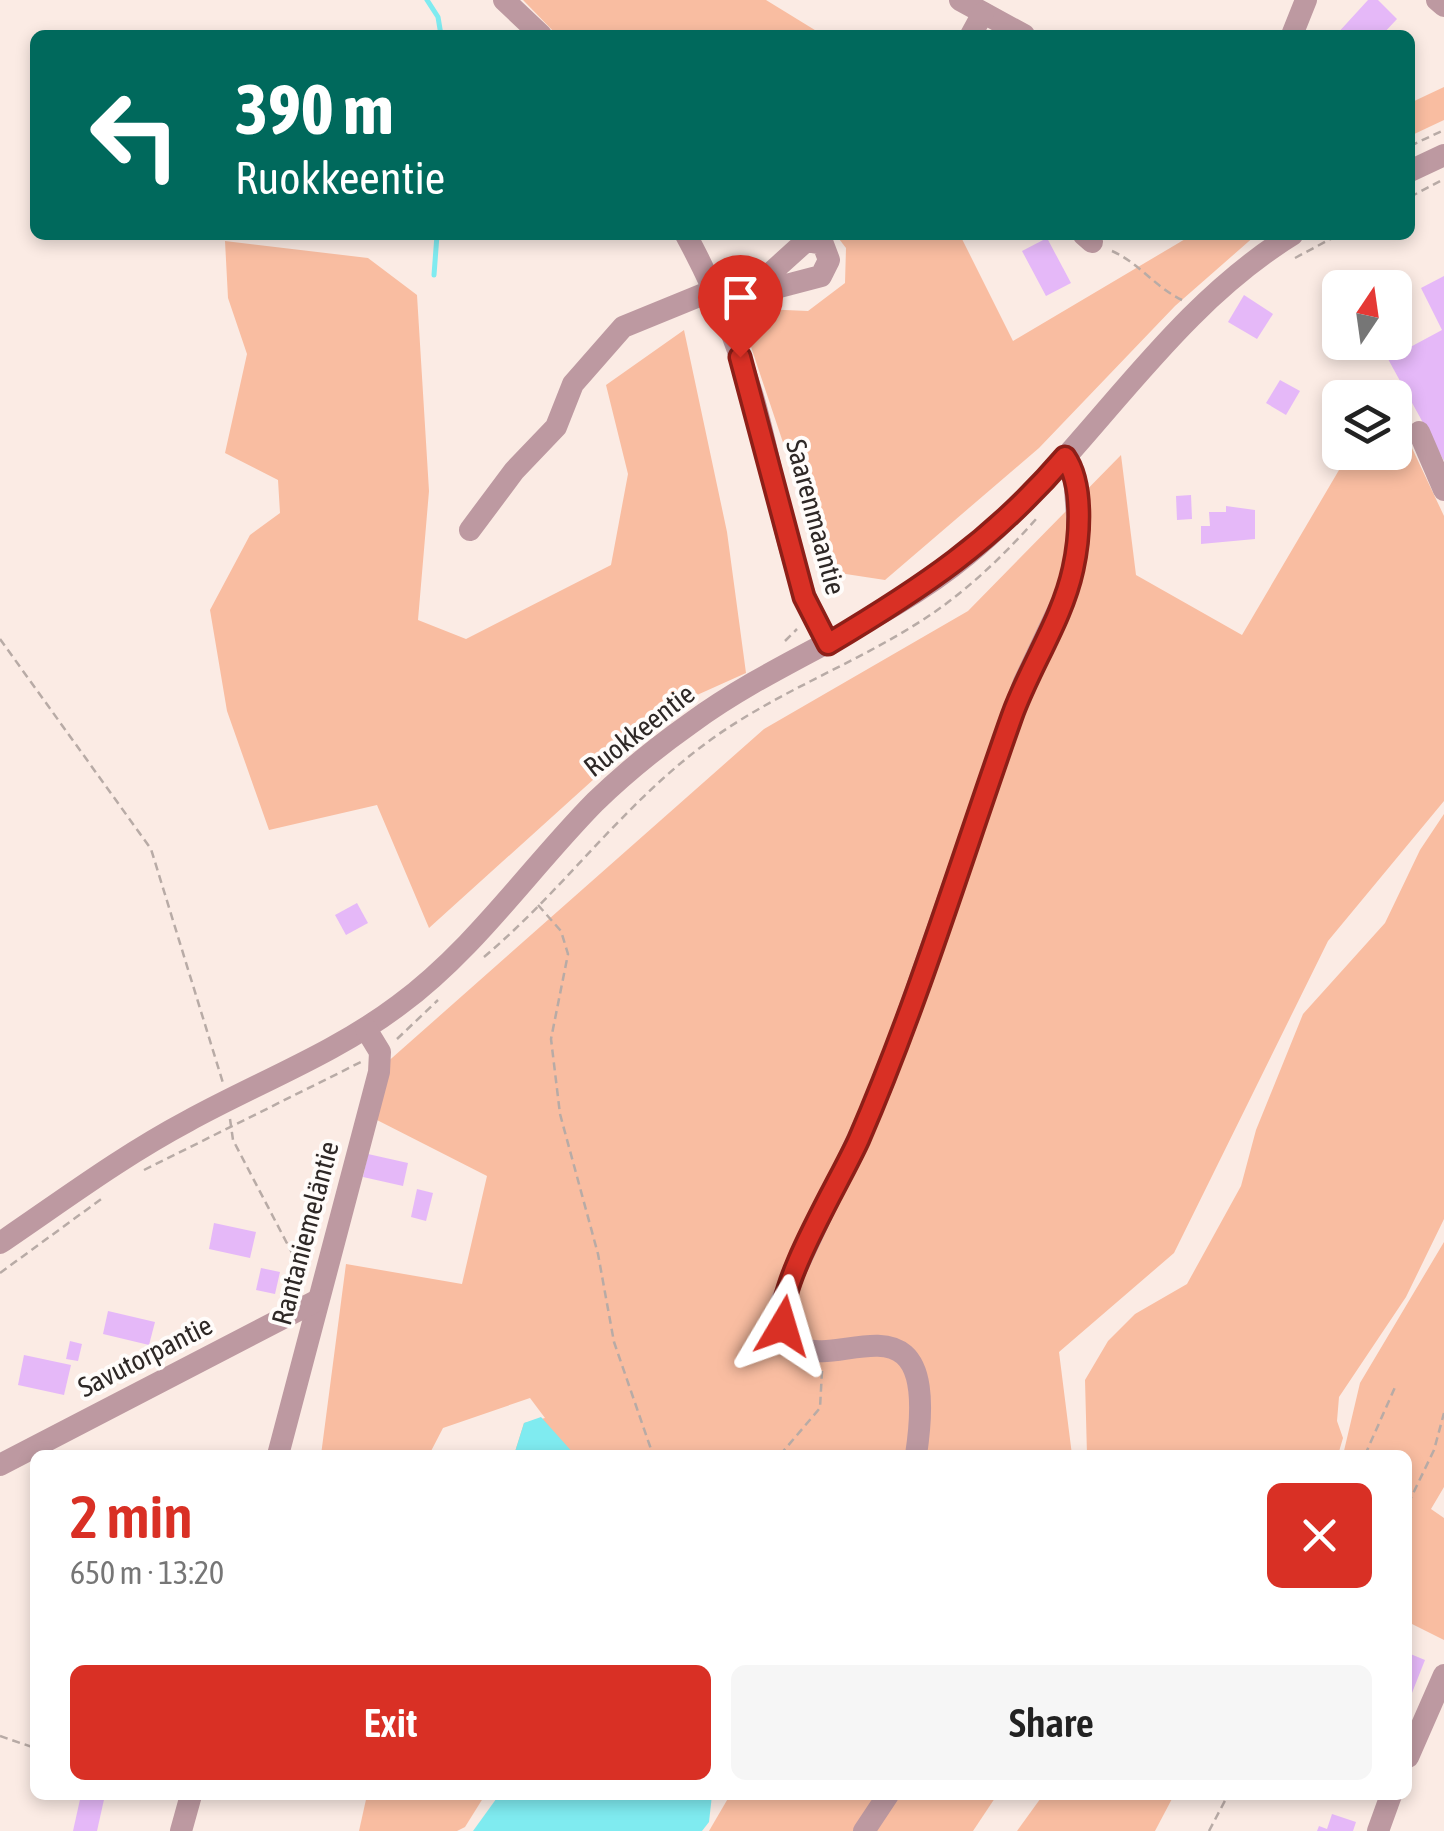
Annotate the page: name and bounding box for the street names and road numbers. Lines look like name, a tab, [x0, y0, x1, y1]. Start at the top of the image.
street label: Saarenmaantie	[780, 436, 852, 598]
street label: Ruokkeentie	[578, 677, 700, 783]
street label: Rantaniemeläntie	[265, 1138, 345, 1328]
street label: Savutorpantie	[73, 1309, 217, 1403]

